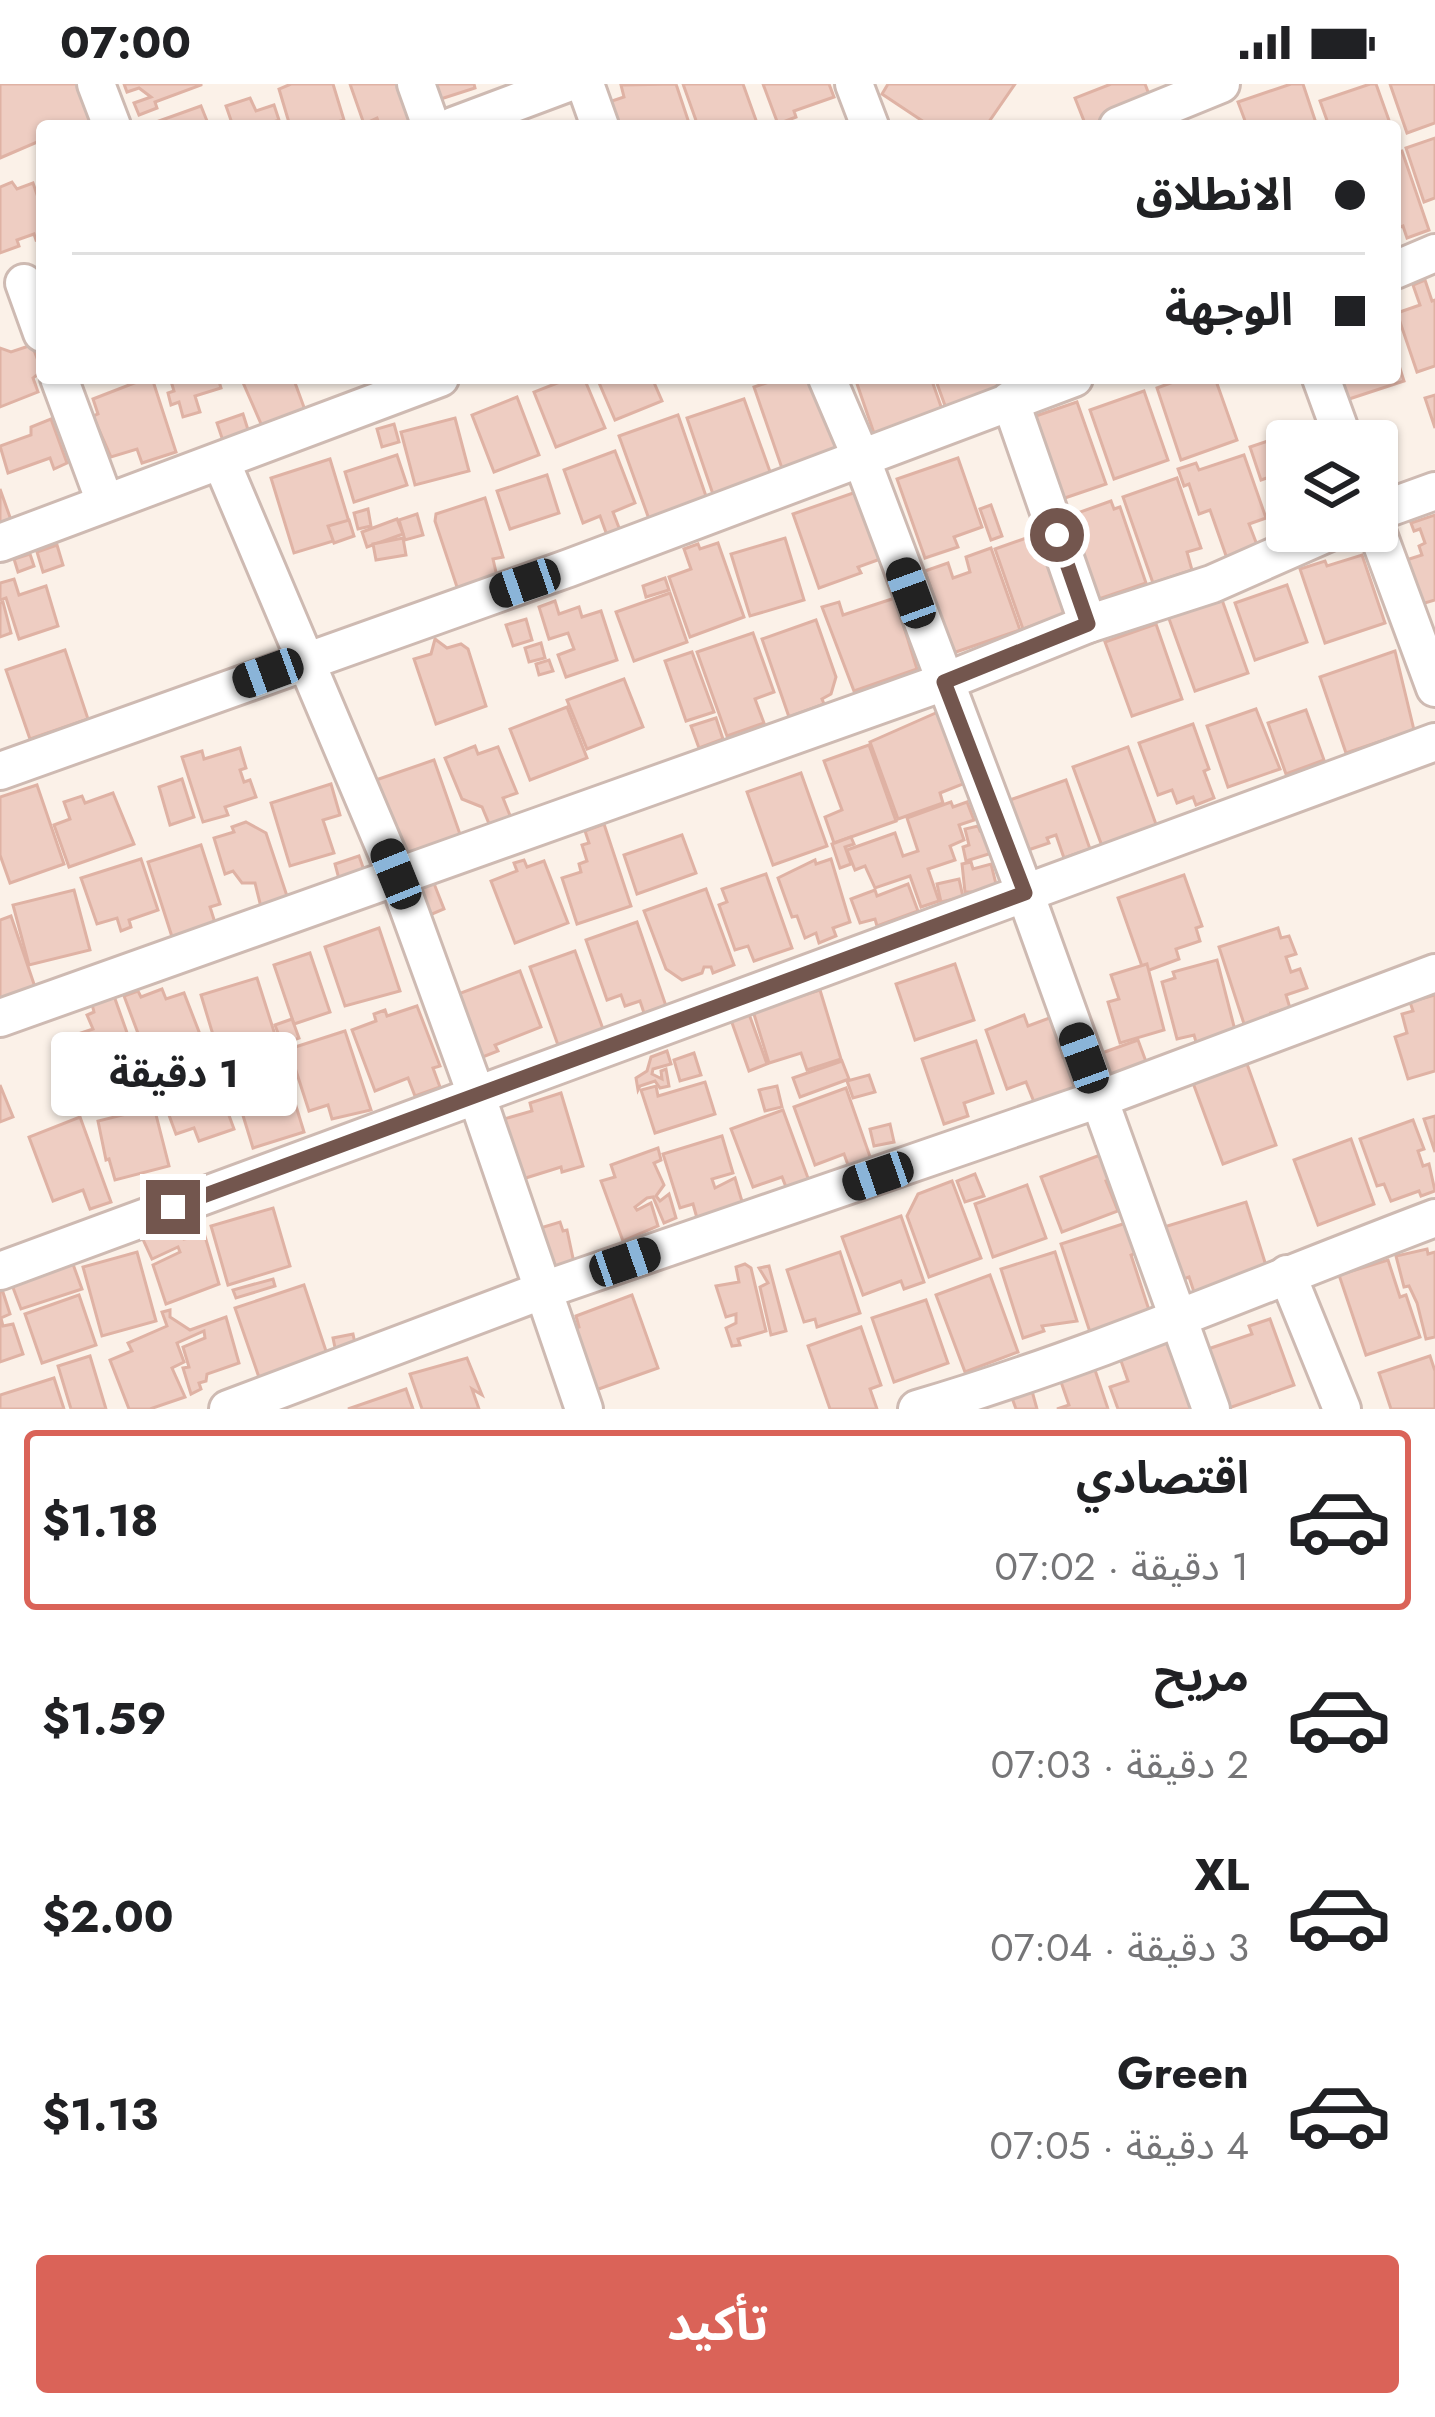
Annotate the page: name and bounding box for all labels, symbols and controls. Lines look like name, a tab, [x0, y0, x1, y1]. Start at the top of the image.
text: 07:00	[60, 10, 191, 75]
text: الانطلاق	[1136, 162, 1293, 227]
text: الوجهة	[1165, 277, 1293, 342]
map controls	[1266, 420, 1398, 552]
button: layers	[1266, 420, 1398, 552]
route start	[1030, 508, 1084, 562]
car	[882, 553, 940, 633]
car	[485, 554, 565, 612]
car	[228, 644, 308, 702]
car	[366, 834, 426, 914]
car	[1055, 1018, 1113, 1098]
callout: 1 دقيقة	[50, 1033, 296, 1117]
text: 1 دقيقة	[109, 1045, 239, 1102]
car	[838, 1147, 918, 1205]
route end	[146, 1180, 200, 1234]
car	[585, 1233, 665, 1291]
text: اقتصادي	[1076, 1445, 1249, 1510]
icon: car	[1285, 1466, 1393, 1574]
text: $1.18	[42, 1488, 159, 1553]
text: 1 دقيقة · 07:02	[995, 1538, 1249, 1595]
text: مريح	[1154, 1643, 1249, 1708]
icon: car	[1285, 1664, 1393, 1772]
text: $1.59	[42, 1686, 167, 1751]
text: 2 دقيقة · 07:03	[991, 1736, 1249, 1793]
text: XL	[1194, 1842, 1249, 1907]
icon: car	[1285, 1862, 1393, 1970]
text: $2.00	[42, 1884, 174, 1949]
text: 3 دقيقة · 07:04	[990, 1919, 1249, 1976]
text: Green	[1117, 2040, 1249, 2105]
icon: car	[1285, 2060, 1393, 2168]
text: $1.13	[42, 2082, 158, 2147]
text: 4 دقيقة · 07:05	[990, 2117, 1249, 2174]
button: تأكيد	[36, 2255, 1399, 2393]

